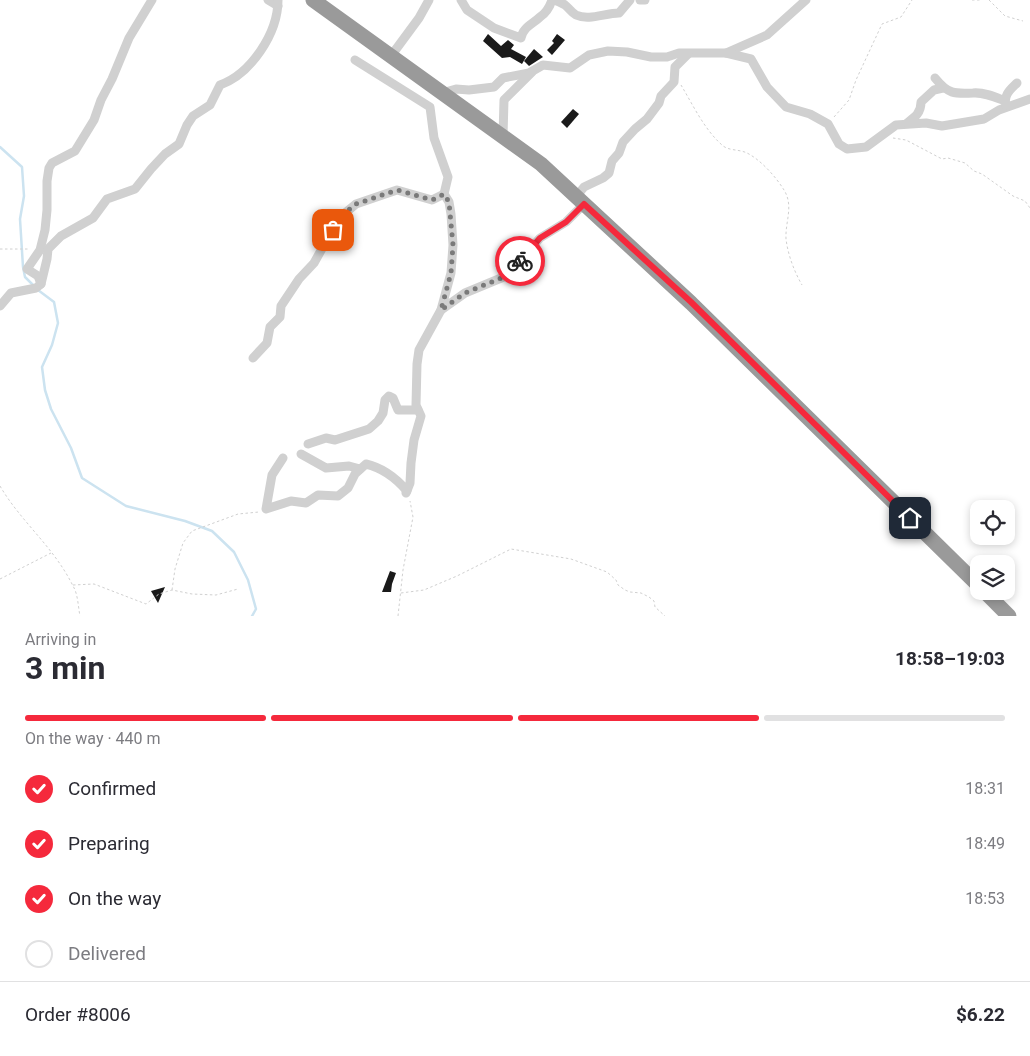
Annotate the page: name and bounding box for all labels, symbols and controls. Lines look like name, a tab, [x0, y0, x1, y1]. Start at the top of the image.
pin	[312, 209, 354, 251]
icon: bag	[319, 216, 347, 244]
courier	[495, 236, 545, 286]
icon: bike	[506, 247, 534, 275]
pin	[889, 497, 931, 539]
map controls	[970, 500, 1015, 600]
button: locate	[970, 500, 1015, 545]
icon: home	[896, 504, 924, 532]
button: layers	[970, 555, 1015, 600]
text: Arriving in	[25, 630, 96, 649]
text: 18:58–19:03	[895, 647, 1005, 670]
text: 3 min	[25, 649, 105, 687]
text: On the way · 440 m	[25, 729, 161, 748]
icon: check	[25, 775, 53, 803]
text: Confirmed	[68, 777, 156, 800]
text: 18:31	[965, 779, 1005, 798]
icon: check	[25, 830, 53, 858]
text: Preparing	[68, 832, 150, 855]
text: 18:49	[965, 834, 1005, 853]
icon: check	[25, 885, 53, 913]
text: On the way	[68, 887, 161, 910]
text: 18:53	[965, 889, 1005, 908]
text: Delivered	[68, 942, 146, 965]
text: Order #8006	[25, 1003, 131, 1026]
text: $6.22	[956, 1003, 1005, 1026]

